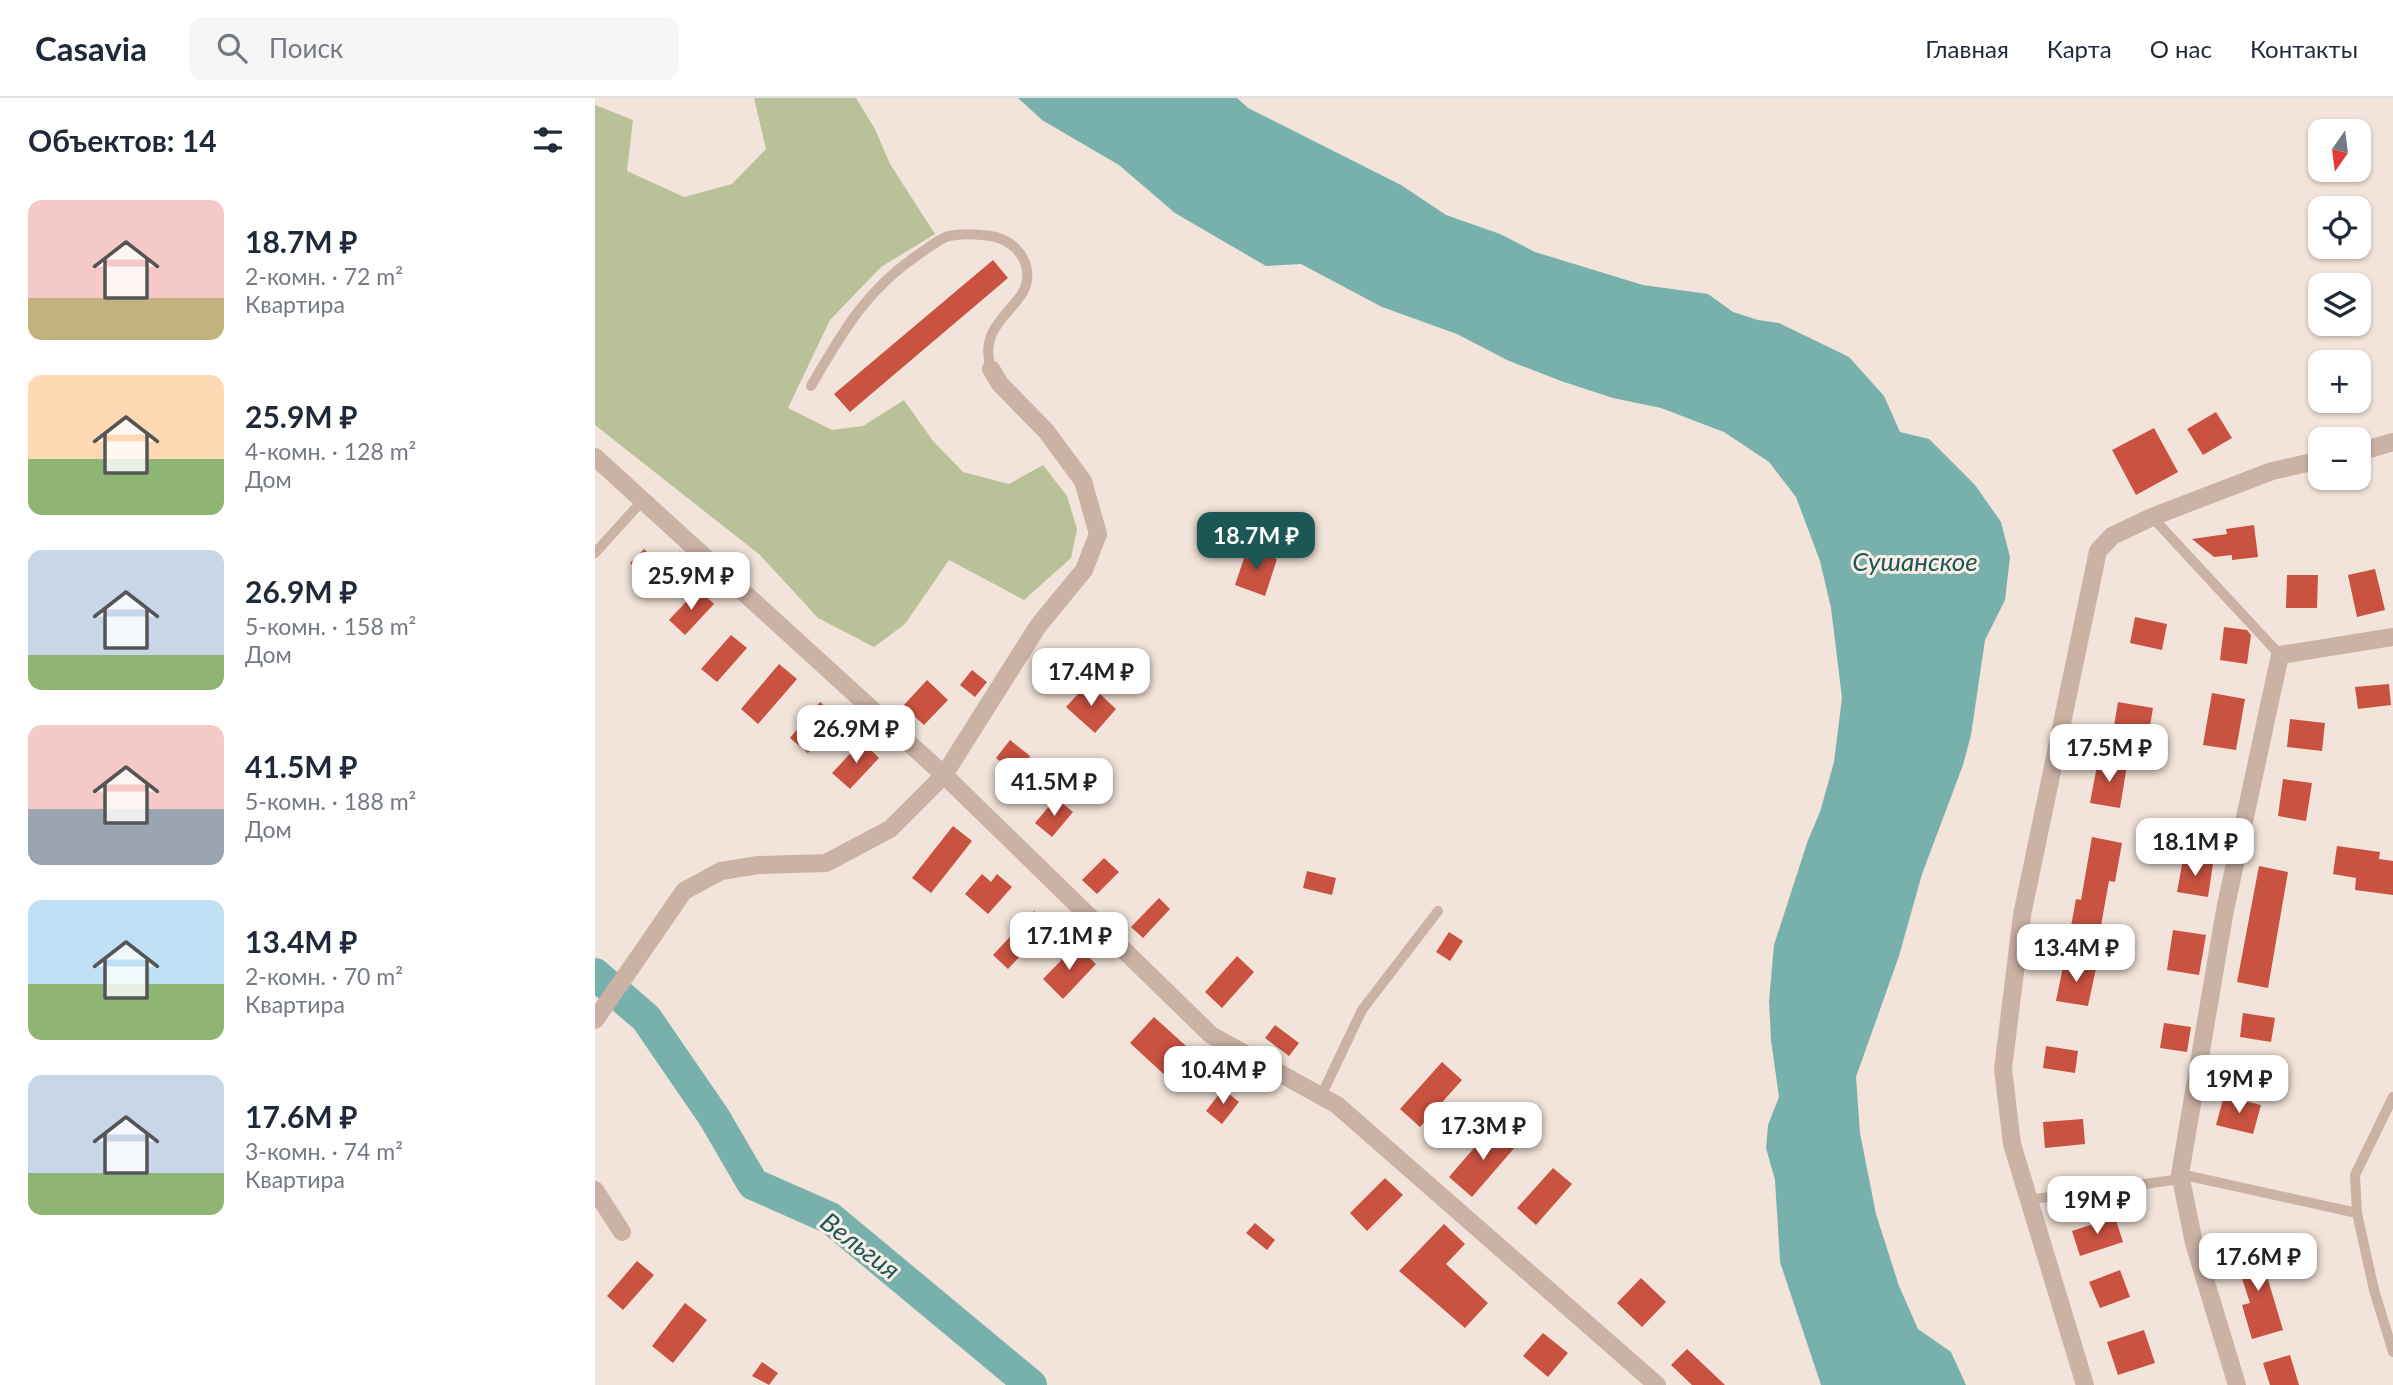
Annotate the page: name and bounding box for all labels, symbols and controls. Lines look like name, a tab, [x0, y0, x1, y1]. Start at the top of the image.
search box	[189, 17, 679, 80]
text: Casavia	[35, 28, 147, 68]
icon: search	[213, 29, 251, 67]
text: Поиск	[269, 32, 343, 64]
text: Главная	[1925, 34, 2009, 63]
text: Карта	[2047, 34, 2112, 63]
text: О нас	[2150, 34, 2212, 63]
text: Контакты	[2250, 34, 2358, 63]
north arrow	[2308, 119, 2371, 182]
map controls	[2308, 119, 2371, 490]
icon: filters	[529, 121, 567, 159]
text: Объектов: 14	[28, 122, 217, 158]
button: locate	[2308, 196, 2371, 259]
text: 18.7M ₽	[245, 223, 357, 259]
icon: home	[84, 228, 168, 312]
text: 2-комн. · 72 m²	[245, 262, 403, 290]
button: layers	[2308, 273, 2371, 336]
text: Квартира	[245, 290, 345, 318]
button: +	[2308, 350, 2371, 413]
text: 25.9M ₽	[245, 398, 357, 434]
icon: home	[84, 403, 168, 487]
button: −	[2308, 427, 2371, 490]
text: 4-комн. · 128 m²	[245, 437, 416, 465]
text: Дом	[245, 465, 292, 493]
pin: 18.7M ₽	[1191, 512, 1321, 572]
text: 18.7M ₽	[1213, 521, 1299, 549]
water label: Сушанское	[1852, 545, 1978, 577]
pin: 25.9M ₽	[626, 552, 756, 612]
text: 25.9M ₽	[648, 561, 734, 589]
text: 26.9M ₽	[245, 573, 357, 609]
icon: home	[84, 578, 168, 662]
text: 5-комн. · 158 m²	[245, 612, 416, 640]
text: Дом	[245, 640, 292, 668]
pin: 17.4M ₽	[1026, 648, 1156, 708]
text: 17.4M ₽	[1048, 657, 1134, 685]
pin: 26.9M ₽	[791, 706, 921, 765]
text: 26.9M ₽	[813, 714, 899, 742]
pin: 17.5M ₽	[2044, 724, 2174, 784]
text: 17.5M ₽	[2066, 733, 2152, 761]
text: 41.5M ₽	[245, 748, 357, 784]
icon: home	[84, 753, 168, 837]
pin: 41.5M ₽	[989, 758, 1119, 818]
text: 41.5M ₽	[1011, 767, 1097, 795]
text: 5-комн. · 188 m²	[245, 787, 416, 815]
text: Дом	[245, 815, 292, 843]
pin: 18.1M ₽	[2130, 818, 2260, 878]
text: 18.1M ₽	[2152, 827, 2238, 855]
pin: 17.1M ₽	[1004, 912, 1134, 972]
text: 17.1M ₽	[1026, 921, 1112, 949]
text: 13.4M ₽	[245, 923, 357, 959]
pin: 13.4M ₽	[2011, 924, 2141, 984]
icon: home	[84, 928, 168, 1012]
text: 13.4M ₽	[2033, 933, 2119, 961]
text: 2-комн. · 70 m²	[245, 962, 403, 990]
text: Квартира	[245, 990, 345, 1018]
pin: 10.4M ₽	[1158, 1046, 1288, 1106]
text: 10.4M ₽	[1180, 1055, 1266, 1083]
pin: 19M ₽	[2190, 1056, 2288, 1115]
text: 19M ₽	[2205, 1064, 2273, 1092]
text: 17.6M ₽	[245, 1098, 357, 1134]
pin: 17.3M ₽	[1418, 1102, 1548, 1162]
icon: home	[84, 1103, 168, 1187]
text: 17.3M ₽	[1440, 1111, 1526, 1139]
text: 3-комн. · 74 m²	[245, 1137, 403, 1165]
text: Квартира	[245, 1165, 345, 1193]
pin: 19M ₽	[2048, 1176, 2146, 1236]
text: 19M ₽	[2063, 1185, 2131, 1213]
water label: Вельгия	[815, 1205, 907, 1285]
pin: 17.6M ₽	[2193, 1234, 2323, 1293]
text: 17.6M ₽	[2215, 1242, 2301, 1270]

